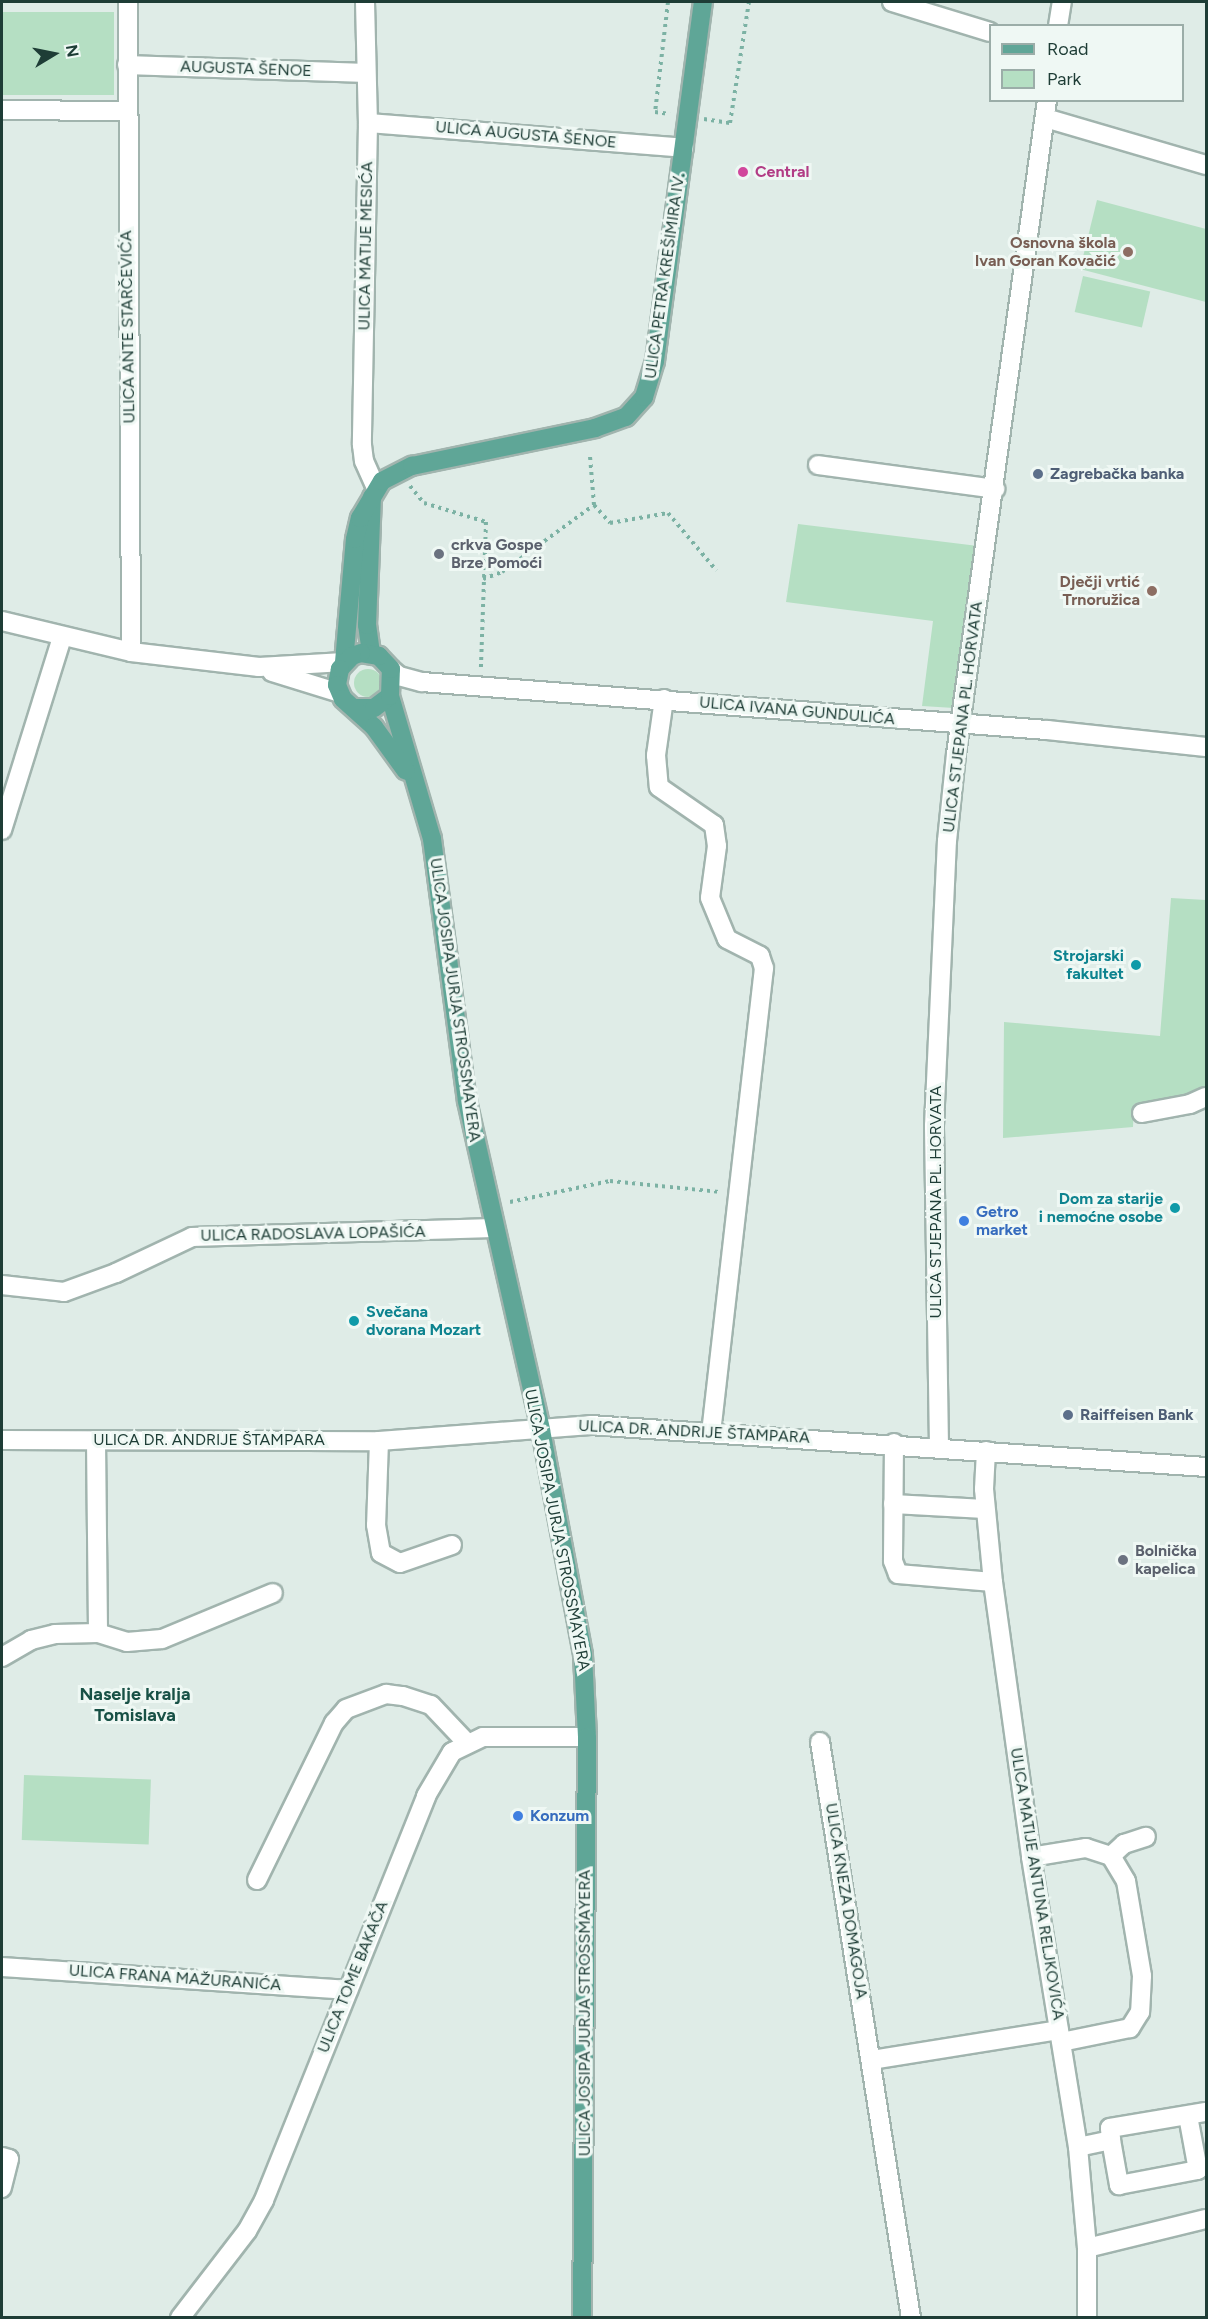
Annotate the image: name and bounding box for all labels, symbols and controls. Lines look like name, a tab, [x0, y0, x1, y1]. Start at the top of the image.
north arrow	[24, 24, 84, 84]
legend	[989, 24, 1184, 102]
text: Road	[1047, 38, 1088, 60]
text: N	[62, 43, 83, 59]
street label: AUGUSTA ŠENOE	[180, 57, 312, 81]
text: Park	[1047, 68, 1081, 90]
street label: ULICA AUGUSTA ŠENOE	[435, 118, 617, 152]
street label: ULICA MATIJE MESIĆA	[355, 161, 377, 331]
place label: Central	[755, 162, 810, 182]
marker: Central	[736, 165, 750, 179]
street label: ULICA PETRA KREŠIMIRA IV.	[641, 172, 689, 380]
street label: ULICA ANTE STARČEVIĆA	[117, 230, 139, 424]
place label: Osnovna škola Ivan Goran Kovačić	[975, 233, 1116, 271]
marker: Osnovna škola Ivan Goran Kovačić	[1121, 245, 1135, 259]
place label: Zagrebačka banka	[1050, 464, 1184, 484]
marker: Zagrebačka banka	[1031, 467, 1045, 481]
place label: crkva Gospe Brze Pomoći	[451, 535, 543, 573]
marker: crkva Gospe Brze Pomoći	[432, 547, 446, 561]
place label: Dječji vrtić Trnoružica	[1060, 572, 1140, 610]
marker: Dječji vrtić Trnoružica	[1145, 584, 1159, 598]
street label: ULICA STJEPANA PL. HORVATA	[939, 600, 987, 834]
street label: ULICA IVANA GUNDULIĆA	[698, 693, 896, 729]
street label: ULICA JOSIPA JURJA STROSSMAYERA	[426, 857, 484, 1143]
place label: Strojarski fakultet	[1053, 946, 1124, 984]
marker: Strojarski fakultet	[1129, 958, 1143, 972]
street label: ULICA STJEPANA PL. HORVATA	[926, 1086, 946, 1318]
place label: Dom za starije i nemoćne osobe	[1039, 1189, 1163, 1227]
marker: Dom za starije i nemoćne osobe	[1168, 1201, 1182, 1215]
place label: Getro market	[976, 1202, 1028, 1240]
marker: Getro market	[957, 1214, 971, 1228]
street label: ULICA RADOSLAVA LOPAŠIĆA	[200, 1222, 426, 1246]
place label: Svečana dvorana Mozart	[366, 1302, 481, 1340]
marker: Svečana dvorana Mozart	[347, 1314, 361, 1328]
street label: ULICA JOSIPA JURJA STROSSMAYERA	[520, 1387, 594, 1673]
place label: Raiffeisen Bank	[1080, 1405, 1194, 1425]
marker: Raiffeisen Bank	[1061, 1408, 1075, 1422]
street label: ULICA DR. ANDRIJE ŠTAMPARA	[578, 1416, 810, 1448]
street label: ULICA DR. ANDRIJE ŠTAMPARA	[93, 1430, 325, 1450]
place label: Bolnička kapelica	[1135, 1541, 1197, 1579]
marker: Bolnička kapelica	[1116, 1553, 1130, 1567]
district label: Naselje kralja Tomislava	[79, 1684, 191, 1726]
street label: ULICA MATIJE ANTUNA RELJKOVIĆA	[1006, 1746, 1068, 2022]
street label: ULICA KNEZA DOMAGOJA	[821, 1802, 871, 2000]
place label: Konzum	[530, 1806, 589, 1826]
marker: Konzum	[511, 1809, 525, 1823]
street label: ULICA JOSIPA JURJA STROSSMAYERA	[575, 1870, 595, 2156]
street label: ULICA TOME BAKAČA	[314, 1898, 392, 2056]
street label: ULICA FRANA MAŽURANIĆA	[68, 1961, 282, 1995]

